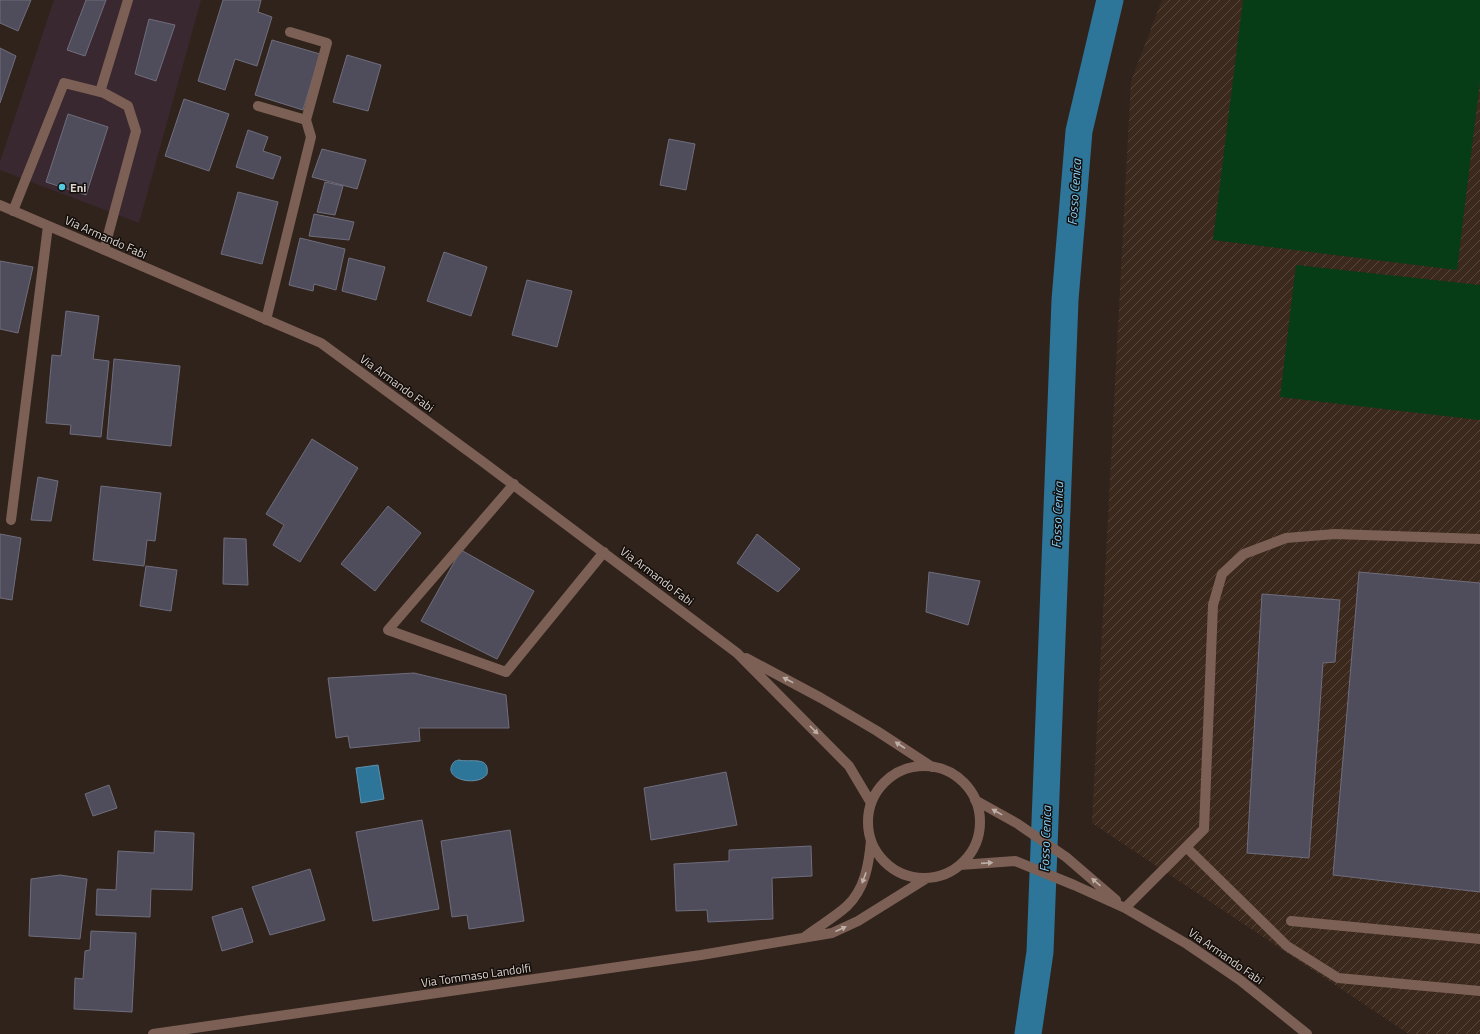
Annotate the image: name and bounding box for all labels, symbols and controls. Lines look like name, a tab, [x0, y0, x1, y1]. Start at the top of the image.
water label: Fosso Cenica	[1062, 157, 1086, 226]
place label: Eni	[70, 178, 86, 197]
marker: Eni	[57, 182, 67, 192]
street label: Via Armando Fabi	[62, 210, 150, 264]
street label: Via Armando Fabi	[356, 349, 438, 417]
water label: Fosso Cenica	[1046, 480, 1068, 548]
street label: Via Armando Fabi	[616, 542, 698, 610]
one-way arrow	[782, 677, 794, 683]
one-way arrow	[809, 725, 819, 735]
one-way arrow	[894, 742, 906, 749]
water label: Fosso Cenica	[1034, 804, 1056, 872]
one-way arrow	[991, 808, 1003, 815]
one-way arrow	[981, 860, 993, 867]
one-way arrow	[860, 872, 866, 884]
one-way arrow	[1090, 878, 1101, 887]
street label: Via Armando Fabi	[1184, 923, 1268, 989]
one-way arrow	[835, 926, 846, 932]
street label: Via Tommaso Landolfi	[420, 958, 532, 992]

